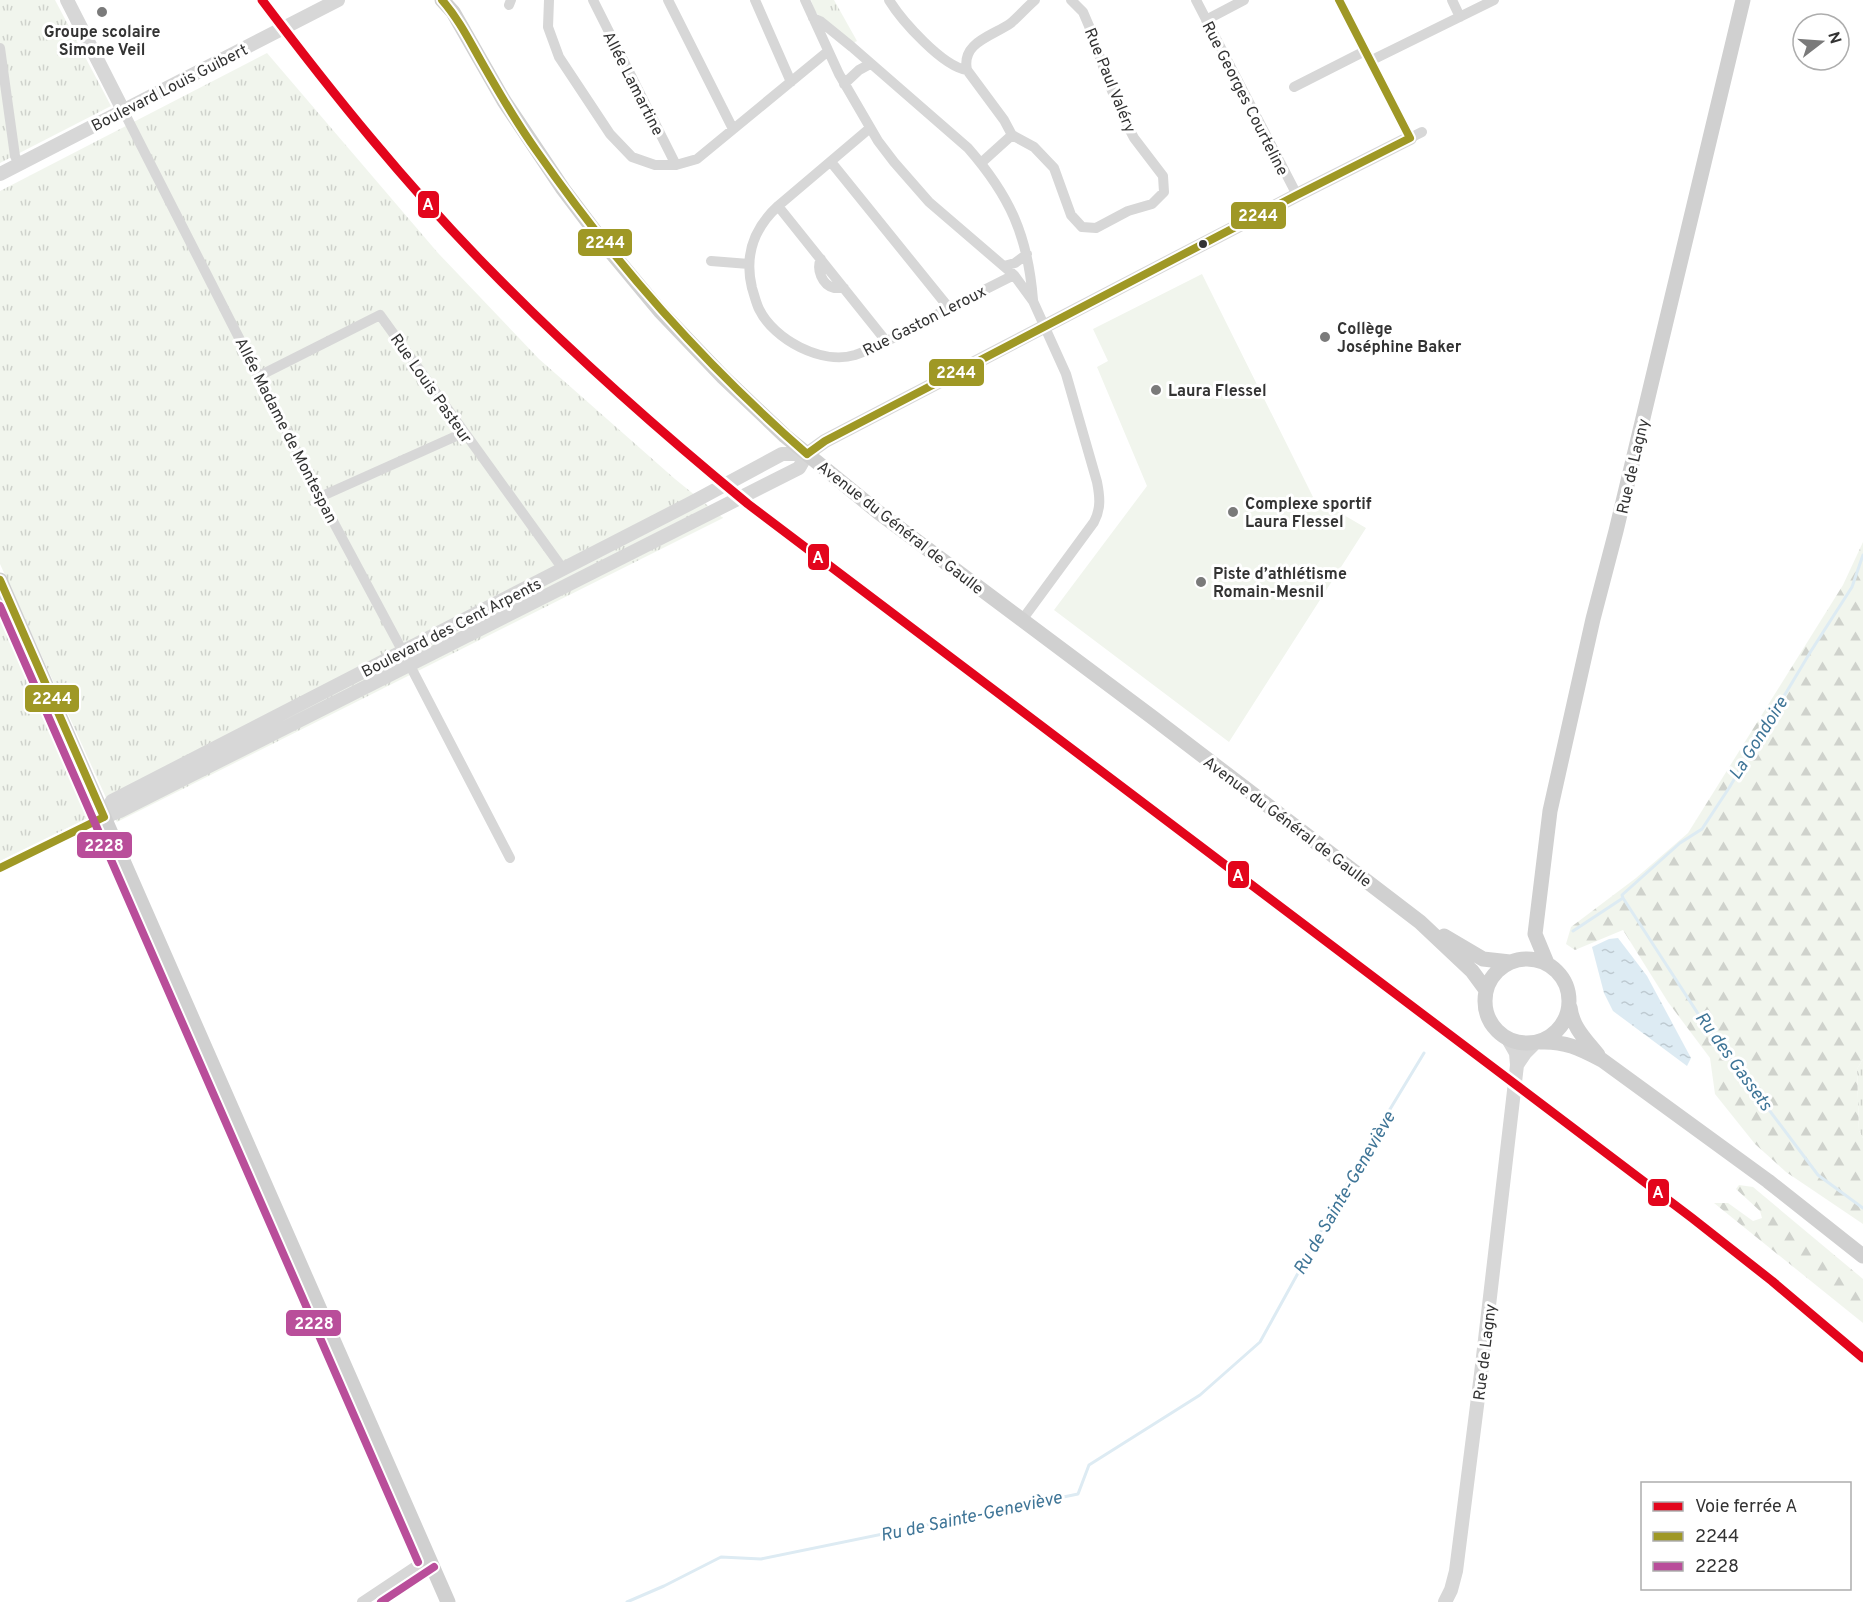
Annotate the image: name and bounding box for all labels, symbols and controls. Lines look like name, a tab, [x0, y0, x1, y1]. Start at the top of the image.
marker: Groupe scolaire Simone Veil	[95, 5, 109, 19]
north arrow	[1791, 12, 1851, 72]
street label: Rue Georges Courteline	[1197, 18, 1292, 179]
place label: Groupe scolaire Simone Veil	[44, 23, 160, 61]
street label: Rue Paul Valéry	[1079, 25, 1139, 136]
street label: Allée Lamartine	[597, 29, 667, 139]
text: N	[1822, 30, 1845, 47]
street label: Boulevard Louis Guibert	[88, 41, 251, 137]
line badge: A	[417, 190, 440, 219]
text: A	[422, 196, 434, 216]
line badge: 2244	[1230, 201, 1287, 230]
text: 2244	[1238, 207, 1278, 227]
line badge: 2244	[577, 228, 633, 257]
text: 2244	[585, 234, 625, 254]
unlabelled marker	[1197, 238, 1209, 250]
street label: Rue Gaston Leroux	[860, 282, 990, 362]
place label: Collège Joséphine Baker	[1337, 320, 1462, 358]
street label: Rue Louis Pasteur	[385, 330, 476, 448]
marker: Collège Joséphine Baker	[1318, 330, 1332, 344]
street label: Allée Madame de Montespan	[230, 335, 341, 527]
line badge: 2244	[928, 358, 985, 387]
text: 2244	[936, 364, 976, 384]
place label: Laura Flessel	[1168, 382, 1267, 402]
marker: Laura Flessel	[1149, 383, 1163, 397]
street label: Rue de Lagny	[1613, 417, 1655, 516]
street label: Avenue du Général de Gaulle	[814, 456, 988, 598]
place label: Complexe sportif Laura Flessel	[1245, 495, 1372, 533]
marker: Complexe sportif Laura Flessel	[1226, 505, 1240, 519]
line badge: A	[807, 543, 830, 571]
place label: Piste d’athlétisme Romain-Mesnil	[1213, 565, 1347, 603]
street label: Boulevard des Cent Arpents	[359, 575, 545, 683]
marker: Piste d’athlétisme Romain-Mesnil	[1194, 575, 1208, 589]
line badge: 2244	[24, 684, 80, 713]
text: 2244	[32, 690, 72, 710]
water label: La Gondoire	[1725, 692, 1794, 785]
street label: Avenue du Général de Gaulle	[1200, 751, 1376, 891]
line badge: 2228	[76, 831, 133, 859]
text: 2228	[84, 837, 124, 857]
line badge: A	[1227, 860, 1250, 889]
water label: Ru des Gassets	[1689, 1008, 1777, 1117]
water label: Ru de Sainte-Geneviève	[1289, 1107, 1402, 1280]
line badge: A	[1647, 1178, 1670, 1207]
text: A	[1652, 1184, 1664, 1204]
street label: Rue de Lagny	[1470, 1303, 1502, 1402]
line badge: 2228	[285, 1309, 342, 1337]
text: 2228	[294, 1315, 334, 1335]
legend	[1641, 1482, 1851, 1590]
water label: Ru de Sainte-Geneviève	[878, 1487, 1065, 1548]
text: Voie ferrée A	[1695, 1496, 1798, 1519]
text: 2244	[1695, 1526, 1739, 1549]
text: 2228	[1695, 1556, 1739, 1579]

